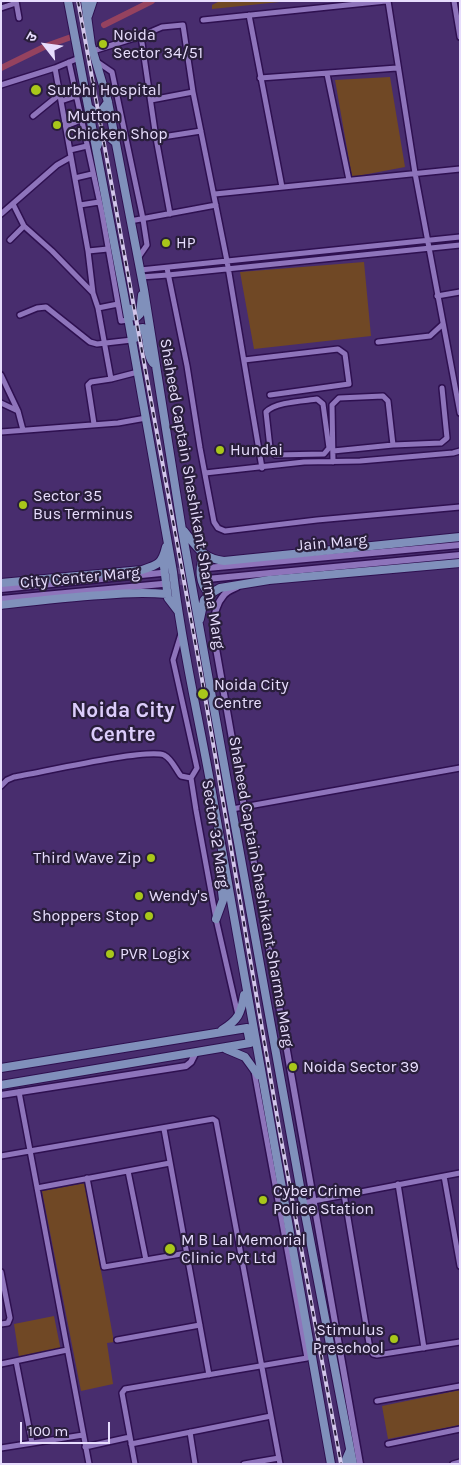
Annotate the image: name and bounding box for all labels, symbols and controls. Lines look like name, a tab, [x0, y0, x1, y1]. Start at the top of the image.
north arrow	[20, 20, 70, 70]
place label: Noida Sector 34/51	[113, 25, 203, 63]
text: उ	[22, 29, 41, 45]
marker: Noida Sector 34/51	[97, 38, 109, 50]
place label: Surbhi Hospital	[47, 80, 161, 100]
marker: Surbhi Hospital	[29, 83, 43, 97]
place label: Mutton Chicken Shop	[67, 106, 168, 144]
marker: Mutton Chicken Shop	[51, 119, 63, 131]
place label: HP	[176, 233, 196, 253]
marker: HP	[160, 237, 172, 249]
street label: Shaheed Captain Shashikant Sharma Marg	[155, 337, 229, 651]
place label: Hundai	[230, 440, 283, 460]
marker: Hundai	[214, 444, 226, 456]
place label: Sector 35 Bus Terminus	[33, 486, 133, 524]
marker: Sector 35 Bus Terminus	[17, 499, 29, 511]
street label: Jain Marg	[296, 530, 368, 556]
street label: City Center Marg	[19, 563, 141, 593]
place label: Noida City Centre	[214, 675, 289, 713]
marker: Noida City Centre	[196, 687, 210, 701]
district label: Noida City Centre	[71, 698, 175, 748]
street label: Shaheed Captain Shashikant Sharma Marg	[224, 735, 298, 1049]
street label: Sector 32 Marg	[197, 778, 233, 890]
place label: Third Wave Zip	[33, 848, 141, 868]
marker: Third Wave Zip	[145, 852, 157, 864]
place label: Wendy's	[149, 886, 208, 906]
marker: Wendy's	[133, 890, 145, 902]
place label: Shoppers Stop	[32, 906, 139, 926]
marker: Shoppers Stop	[143, 910, 155, 922]
place label: PVR Logix	[120, 944, 190, 964]
marker: PVR Logix	[104, 948, 116, 960]
place label: Noida Sector 39	[303, 1057, 419, 1077]
marker: Noida Sector 39	[287, 1061, 299, 1073]
place label: Cyber Crime Police Station	[273, 1181, 374, 1219]
marker: Cyber Crime Police Station	[257, 1194, 269, 1206]
place label: M B Lal Memorial Clinic Pvt Ltd	[181, 1230, 306, 1268]
marker: M B Lal Memorial Clinic Pvt Ltd	[163, 1242, 177, 1256]
place label: Stimulus Preschool	[313, 1320, 384, 1358]
marker: Stimulus Preschool	[388, 1333, 400, 1345]
scale bar	[22, 1412, 112, 1444]
text: 100 m	[28, 1422, 68, 1440]

